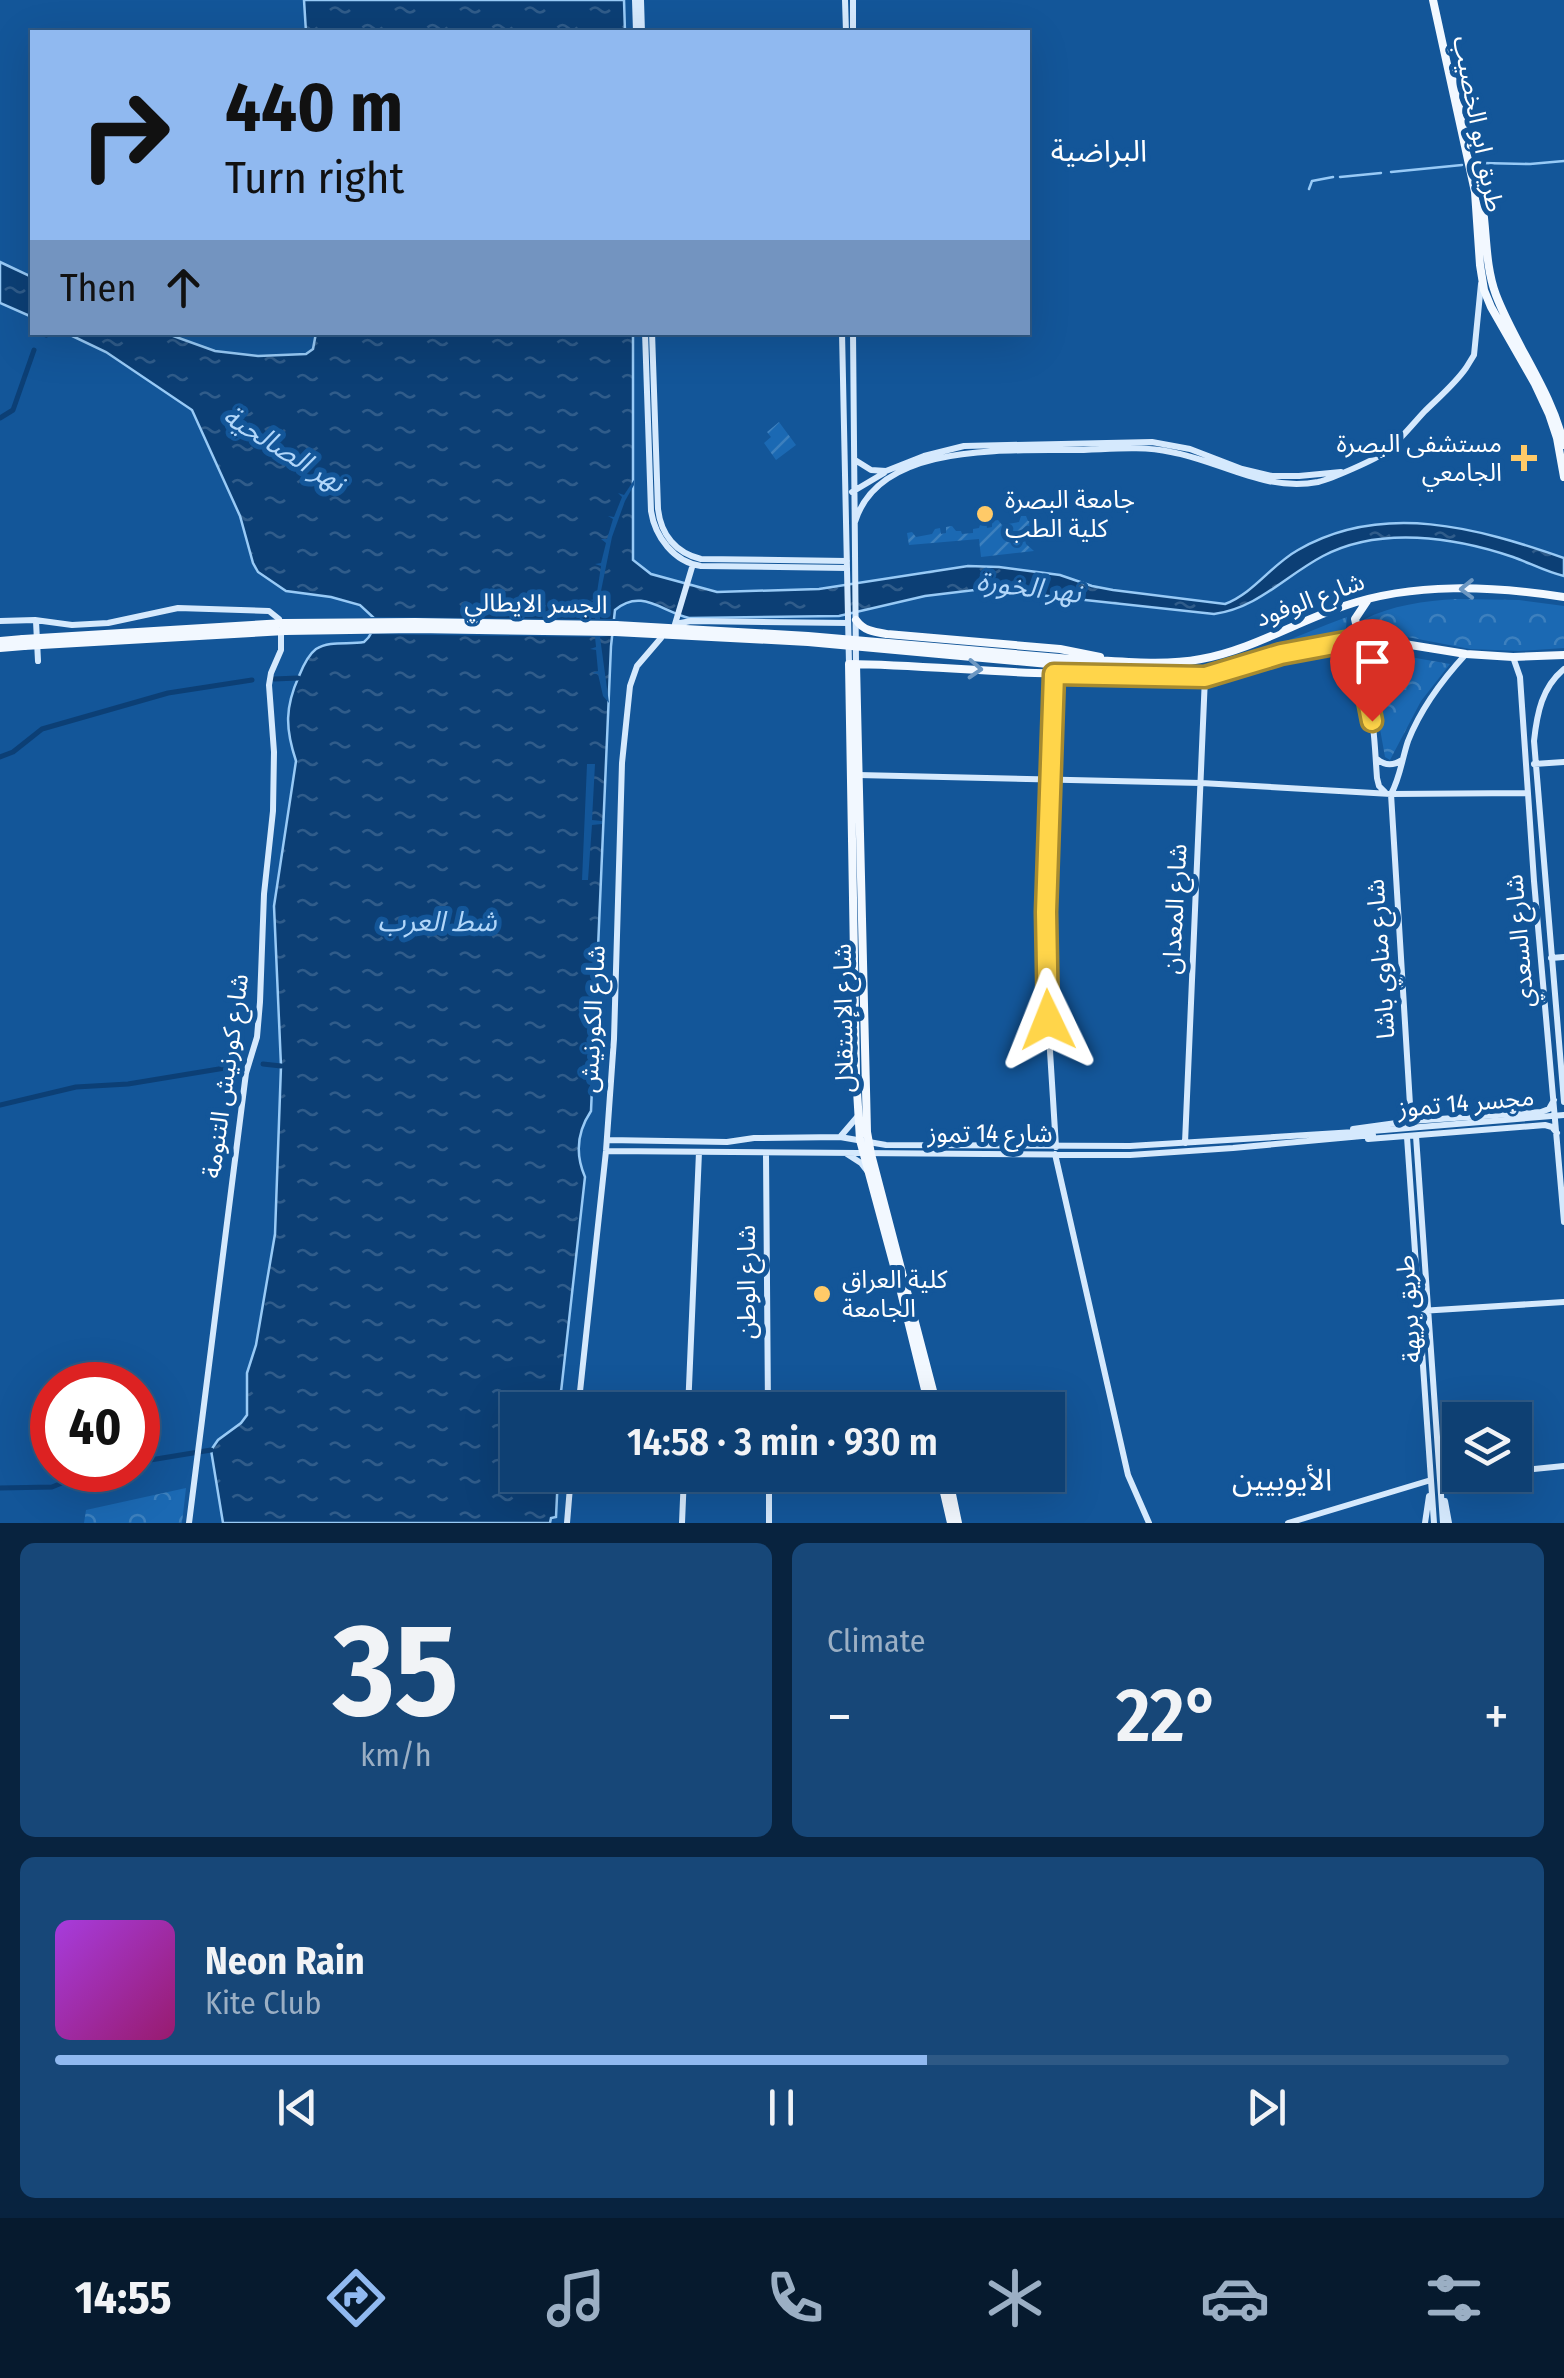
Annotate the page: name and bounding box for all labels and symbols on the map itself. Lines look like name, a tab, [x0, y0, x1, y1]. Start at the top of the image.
street label: طريق ابو الخصيب	[1446, 33, 1510, 215]
district label: البراضية	[1051, 133, 1147, 169]
water label: نهر الصالحية	[217, 399, 353, 500]
place label: مستشفى البصرة الجامعي	[1337, 429, 1502, 492]
marker: مستشفى البصرة الجامعي	[1511, 445, 1537, 471]
place label: جامعة البصرة كلية الطب	[1005, 485, 1135, 544]
marker: جامعة البصرة كلية الطب	[974, 503, 996, 525]
water label: نهر الخورة	[975, 564, 1085, 610]
street label: شارع الوفود	[1251, 566, 1370, 636]
one-way arrow	[1459, 578, 1475, 599]
street label: الجسر الايطالي	[464, 588, 608, 624]
pin	[1330, 619, 1415, 722]
one-way arrow	[968, 658, 984, 679]
street label: شارع المعدان	[1157, 843, 1196, 975]
street label: شارع السعدي	[1499, 873, 1545, 1009]
street label: شارع مناوي باشا	[1360, 878, 1405, 1040]
water label: شط العرب	[377, 905, 498, 938]
street label: شارع الإستقلال	[828, 943, 863, 1093]
street label: شارع الكورنيش	[574, 944, 615, 1094]
position arrow	[996, 968, 1100, 1072]
street label: شارع كورنيش التنومة	[197, 972, 258, 1181]
street label: مجسر 14 تموز	[1396, 1082, 1535, 1124]
street label: شارع 14 تموز	[926, 1119, 1053, 1152]
street label: شارع الوطن	[732, 1225, 765, 1339]
street label: طريق بريهة	[1390, 1254, 1428, 1364]
place label: كلية العراق الجامعة	[842, 1265, 948, 1324]
marker: كلية العراق الجامعة	[811, 1283, 833, 1305]
speed limit sign: 40	[30, 1362, 160, 1492]
district label: الأيوبيين	[1232, 1462, 1332, 1498]

